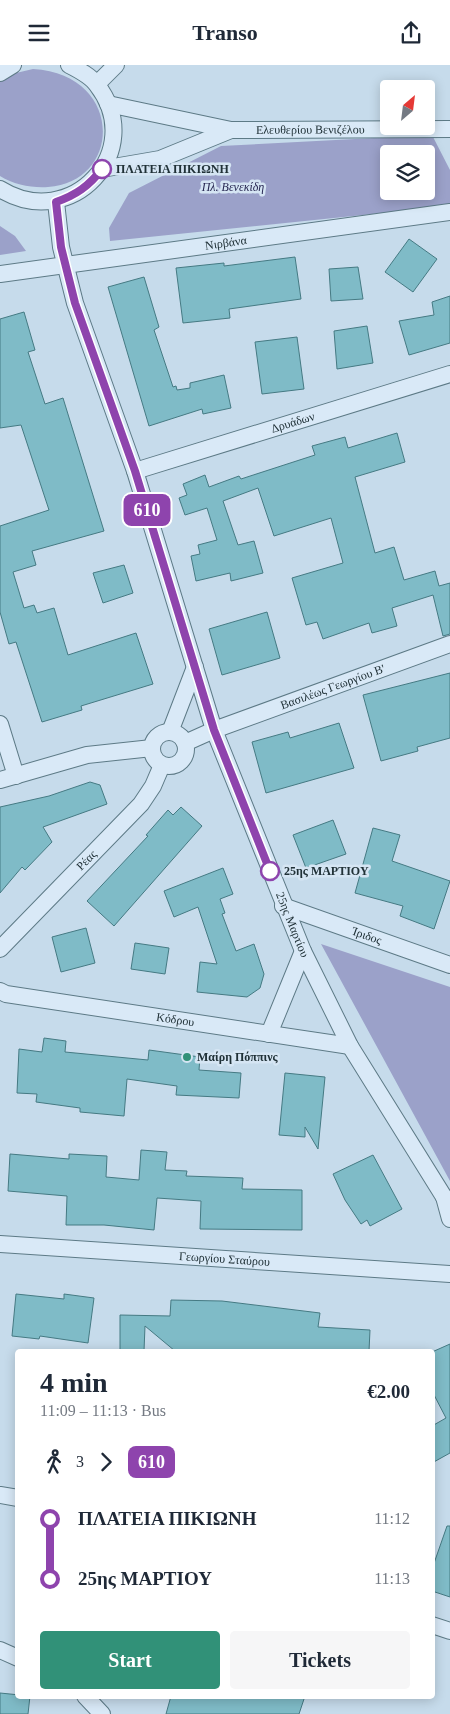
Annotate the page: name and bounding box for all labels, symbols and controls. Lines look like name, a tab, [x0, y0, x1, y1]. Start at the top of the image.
icon: menu	[25, 19, 53, 47]
icon: share	[397, 19, 425, 47]
text: Transo	[192, 20, 258, 45]
north arrow	[380, 80, 435, 135]
map controls	[380, 80, 435, 200]
street label: Ελευθερίου Βενιζέλου	[256, 122, 365, 137]
button: layers	[380, 145, 435, 200]
marker: ΠΛΑΤΕΙΑ ΠΙΚΙΩΝΗ	[92, 159, 112, 179]
place label: ΠΛΑΤΕΙΑ ΠΙΚΙΩΝΗ	[116, 162, 229, 176]
park label: Πλ. Βενεκίδη	[201, 180, 264, 194]
street label: Νιρβάνα	[204, 233, 248, 253]
street label: Δρυάδων	[269, 409, 317, 436]
line badge: 610	[118, 494, 176, 526]
text: 610	[134, 500, 161, 520]
street label: Βασιλέως Γεωργίου Β'	[278, 661, 387, 712]
street label: Ρέας	[73, 847, 100, 873]
marker: 25ης ΜΑΡΤΙΟΥ	[260, 861, 280, 881]
place label: 25ης ΜΑΡΤΙΟΥ	[284, 864, 369, 878]
street label: 25ης Μαρτίου	[273, 890, 312, 960]
street label: Ίριδος	[349, 924, 384, 947]
street label: Κόδρου	[155, 1010, 195, 1029]
place label: Μαίρη Πόππινς	[197, 1050, 279, 1064]
marker: Μαίρη Πόππινς	[181, 1051, 193, 1063]
street label: Γεωργίου Σταύρου	[179, 1249, 271, 1269]
text: 4 min	[40, 1367, 108, 1398]
text: €2.00	[367, 1381, 410, 1402]
text: 11:09 – 11:13 · Bus	[40, 1402, 166, 1419]
icon: walk	[40, 1448, 68, 1476]
icon: forward	[92, 1448, 120, 1476]
text: 610	[138, 1452, 165, 1472]
text: 3	[76, 1453, 84, 1470]
text: ΠΛΑΤΕΙΑ ΠΙΚΙΩΝΗ	[78, 1508, 257, 1529]
text: 11:12	[374, 1510, 410, 1527]
text: 25ης ΜΑΡΤΙΟΥ	[78, 1568, 212, 1589]
text: 11:13	[374, 1570, 410, 1587]
button: Start	[40, 1631, 220, 1689]
button: Tickets	[230, 1631, 410, 1689]

